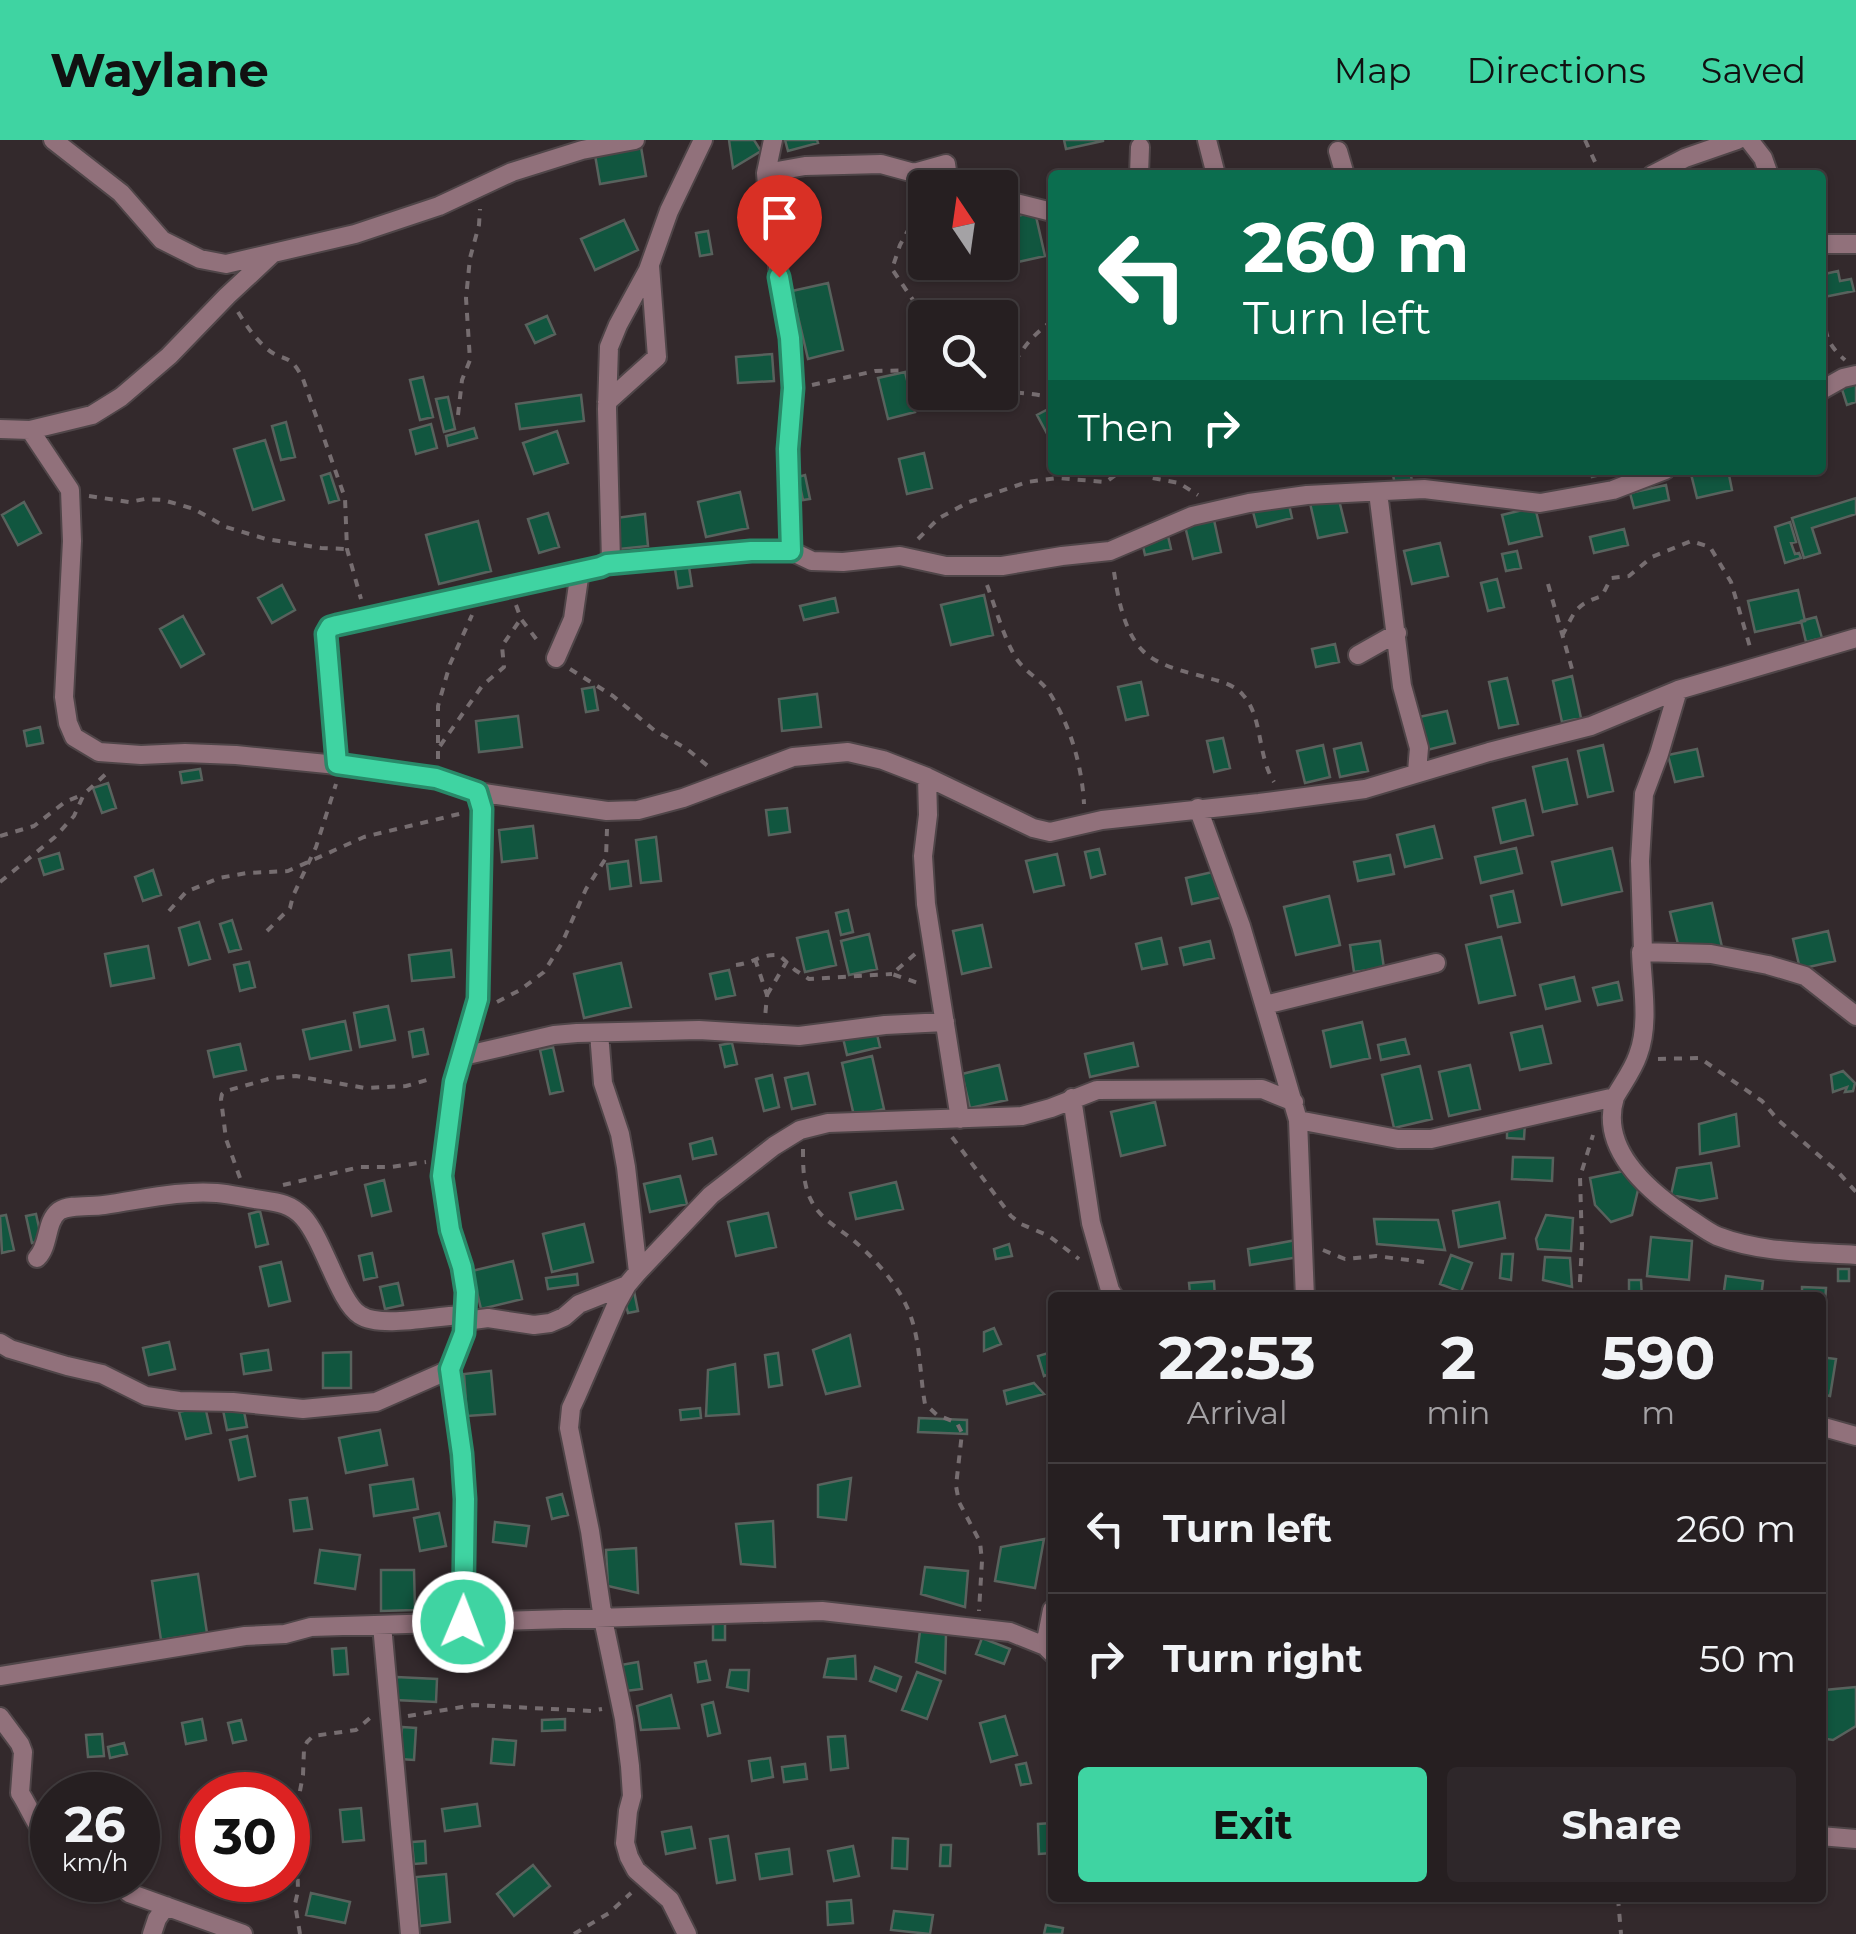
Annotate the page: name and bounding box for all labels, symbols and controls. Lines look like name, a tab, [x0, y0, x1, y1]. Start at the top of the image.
text: Waylane	[50, 41, 269, 99]
text: Map	[1334, 49, 1412, 92]
text: Directions	[1467, 49, 1646, 92]
text: Saved	[1701, 49, 1806, 92]
north arrow	[908, 170, 1018, 280]
map controls	[908, 170, 1018, 410]
pin	[737, 175, 822, 278]
icon: arrive	[752, 190, 807, 245]
text: 260 m	[1243, 204, 1470, 290]
icon: left	[1078, 210, 1208, 340]
text: Turn left	[1243, 290, 1431, 345]
button: search	[908, 300, 1018, 410]
icon: right	[1194, 400, 1249, 455]
text: Then	[1078, 404, 1174, 451]
text: 22:53	[1158, 1321, 1316, 1394]
text: 2	[1441, 1321, 1476, 1394]
text: 590	[1601, 1321, 1716, 1394]
text: Arrival	[1187, 1393, 1288, 1432]
text: min	[1426, 1393, 1490, 1432]
text: m	[1641, 1393, 1675, 1432]
icon: left	[1078, 1501, 1133, 1556]
text: Turn left	[1163, 1505, 1332, 1552]
text: 260 m	[1676, 1505, 1796, 1552]
position arrow	[411, 1570, 515, 1674]
icon: right	[1078, 1631, 1133, 1686]
text: Turn right	[1163, 1635, 1362, 1682]
text: 50 m	[1699, 1635, 1796, 1682]
button: Exit	[1078, 1767, 1427, 1882]
button: Share	[1447, 1767, 1796, 1882]
speed limit sign: 30	[180, 1772, 310, 1902]
text: 26	[64, 1794, 126, 1855]
text: km/h	[62, 1847, 128, 1877]

